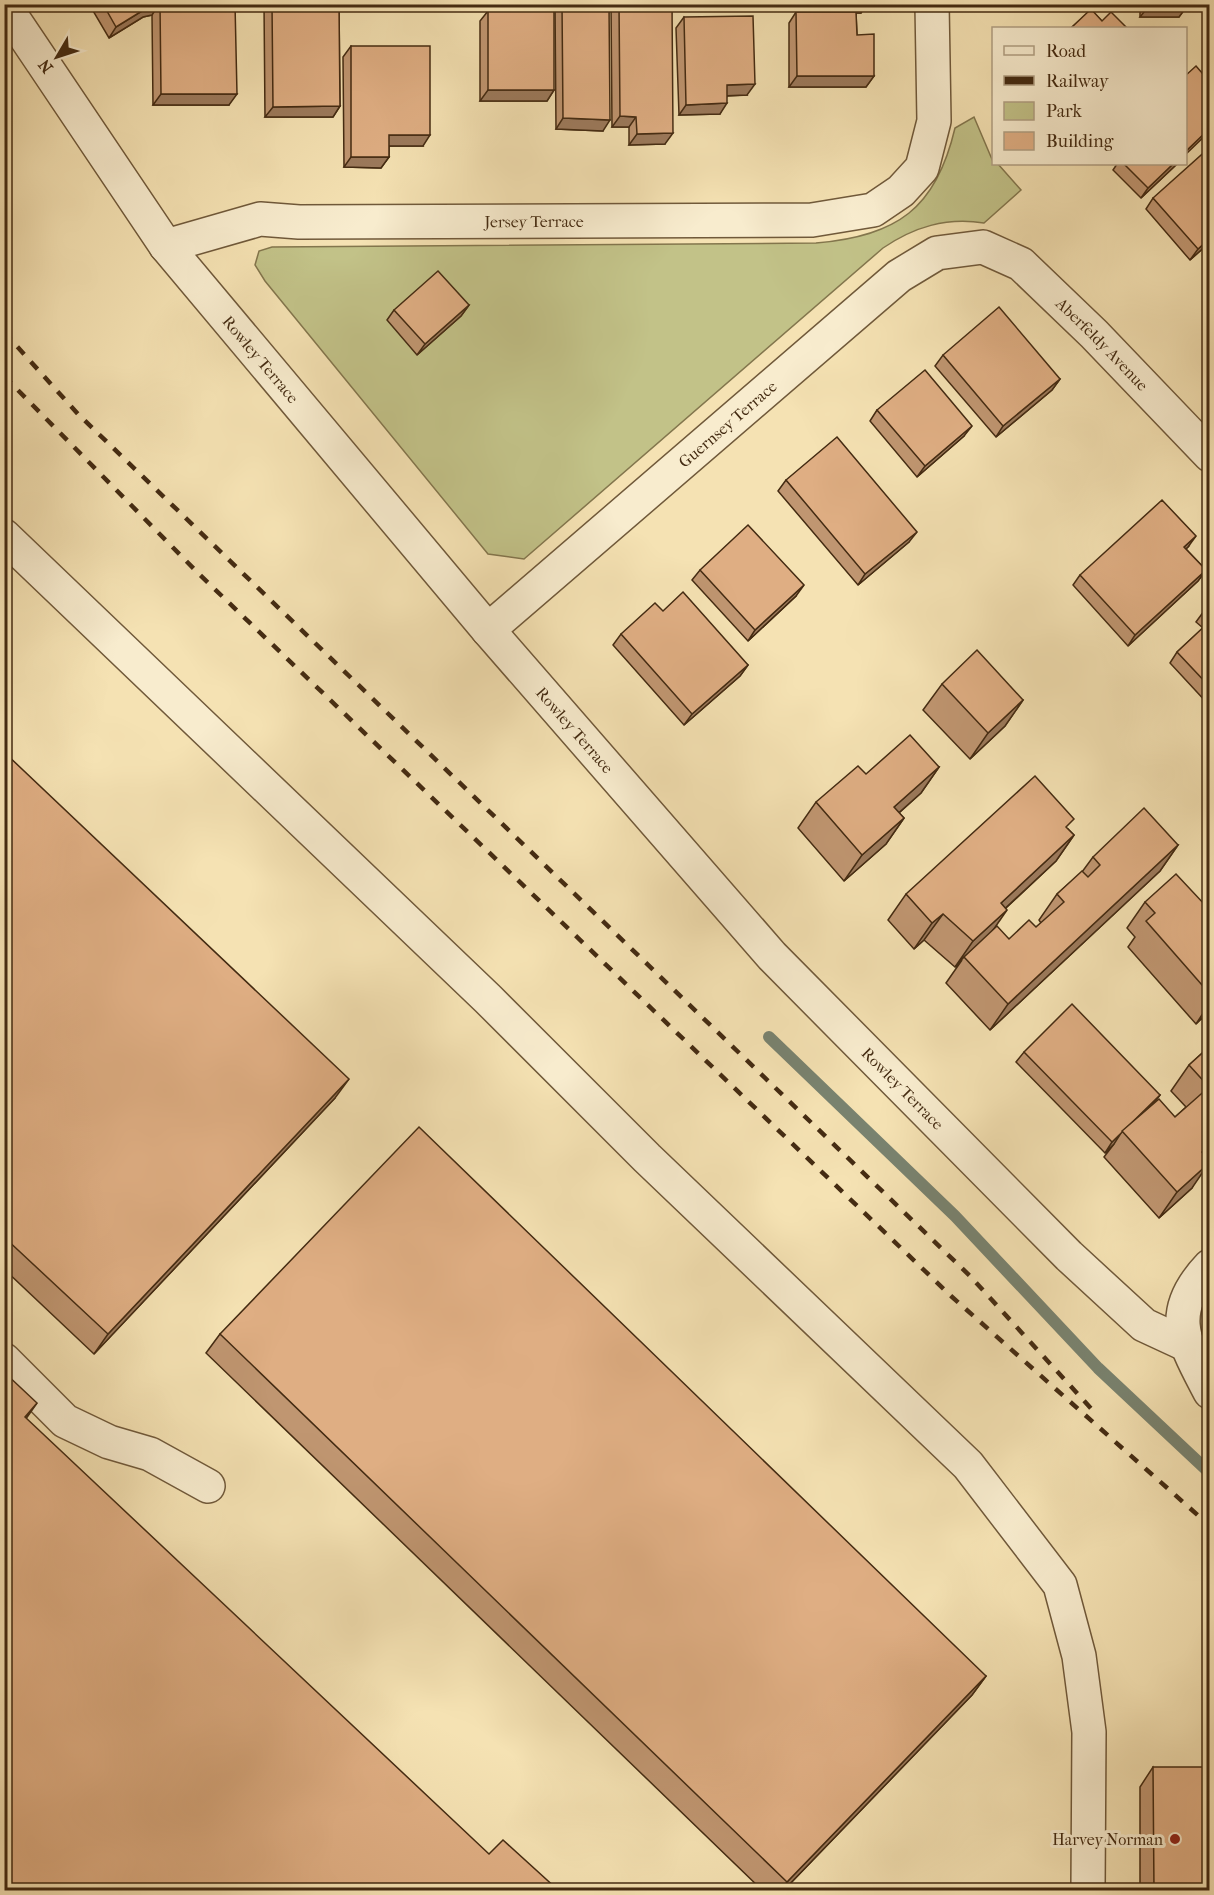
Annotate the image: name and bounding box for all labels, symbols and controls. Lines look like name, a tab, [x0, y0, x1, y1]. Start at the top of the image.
north arrow	[27, 27, 87, 87]
legend	[992, 27, 1187, 165]
text: Road	[1046, 41, 1086, 62]
text: N	[34, 55, 57, 77]
text: Railway	[1046, 71, 1110, 92]
text: Park	[1046, 101, 1083, 122]
text: Building	[1046, 131, 1114, 152]
street label: Jersey Terrace	[482, 211, 584, 231]
street label: Aberfeldy Avenue	[1052, 293, 1152, 394]
street label: Rowley Terrace	[219, 312, 303, 407]
street label: Guernsey Terrace	[675, 376, 780, 471]
street label: Rowley Terrace	[532, 683, 618, 777]
street label: Rowley Terrace	[858, 1043, 948, 1133]
place label: Harvey Norman	[1052, 1830, 1164, 1849]
marker: Harvey Norman	[1168, 1832, 1182, 1846]

